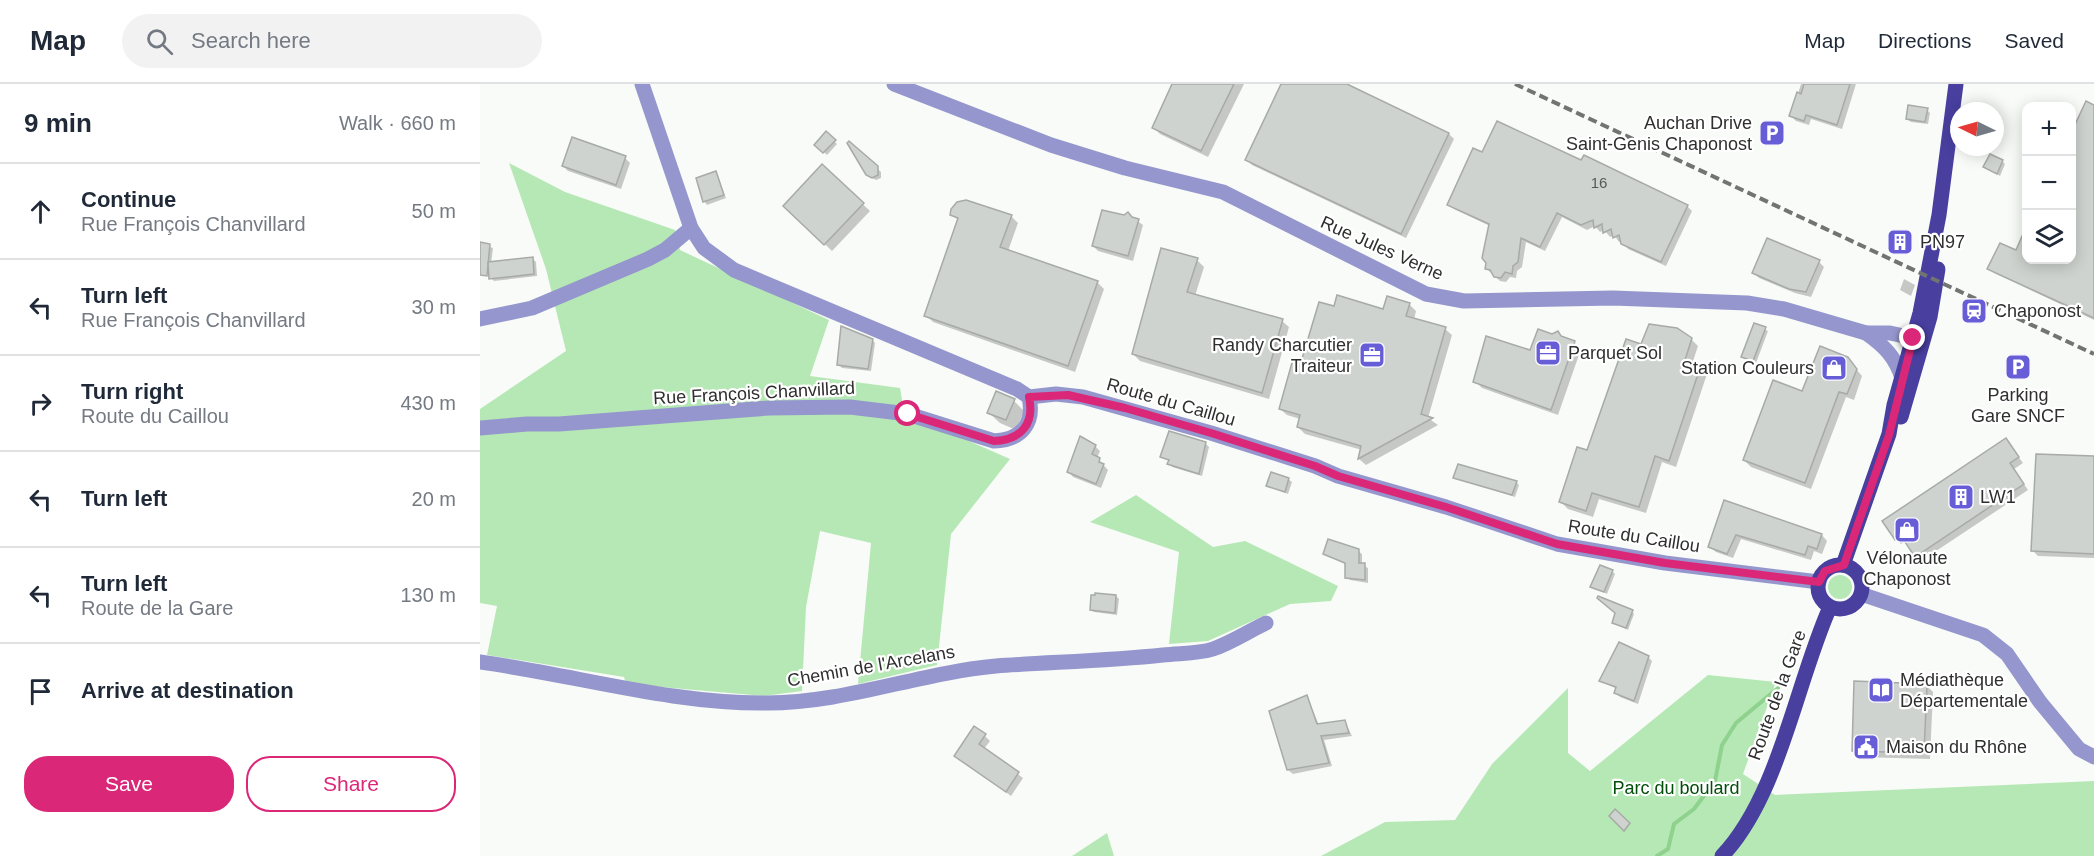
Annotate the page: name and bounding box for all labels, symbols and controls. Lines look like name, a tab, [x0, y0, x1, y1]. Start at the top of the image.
search box	[122, 14, 542, 68]
text: Map	[30, 25, 86, 56]
icon: search	[143, 25, 176, 58]
text: Search here	[191, 28, 311, 53]
text: Map	[1804, 29, 1845, 52]
text: Directions	[1878, 29, 1971, 52]
text: Saved	[2004, 29, 2064, 52]
north arrow	[1950, 102, 2004, 156]
map controls	[2022, 102, 2076, 264]
button: +	[2022, 102, 2076, 156]
text: 9 min	[24, 108, 92, 138]
text: Walk · 660 m	[339, 112, 456, 134]
place label: Auchan Drive Saint-Genis Chaponost	[1566, 113, 1752, 154]
parking icon: Auchan Drive Saint-Genis Chaponost	[1757, 118, 1787, 148]
button: −	[2022, 156, 2076, 210]
house number: 16	[1591, 174, 1607, 191]
text: Continue	[81, 187, 176, 212]
icon: ahead	[24, 195, 57, 228]
text: 50 m	[412, 200, 456, 222]
button: layers	[2022, 210, 2076, 264]
street label: Rue Jules Verne	[1318, 212, 1446, 284]
text: Rue François Chanvillard	[81, 213, 306, 235]
building icon: PN97	[1885, 227, 1915, 257]
place label: PN97	[1920, 232, 1965, 252]
text: Turn left	[81, 283, 167, 308]
icon: left	[24, 291, 57, 324]
text: 30 m	[412, 296, 456, 318]
station icon: Chaponost	[1959, 296, 1989, 326]
place label: Chaponost	[1994, 301, 2081, 321]
text: Rue François Chanvillard	[81, 309, 306, 331]
route end	[1899, 324, 1925, 350]
place label: Randy Charcutier Traiteur	[1212, 335, 1352, 376]
office icon: Parquet Sol	[1533, 338, 1563, 368]
office icon: Randy Charcutier Traiteur	[1357, 340, 1387, 370]
place label: Parquet Sol	[1568, 343, 1662, 363]
parking icon: Parking Gare SNCF	[2003, 352, 2033, 382]
shop icon: Station Couleurs	[1819, 353, 1849, 383]
place label: Station Couleurs	[1681, 358, 1814, 378]
street label: Route du Caillou	[1104, 374, 1238, 430]
street label: Rue François Chanvillard	[653, 378, 855, 408]
text: Turn right	[81, 379, 183, 404]
place label: Parking Gare SNCF	[1971, 385, 2065, 426]
icon: right	[24, 387, 57, 420]
text: 430 m	[400, 392, 456, 414]
route start	[894, 400, 920, 426]
text: Route du Caillou	[81, 405, 229, 427]
building icon: LW1	[1946, 482, 1976, 512]
icon: left	[24, 483, 57, 516]
text: Turn left	[81, 486, 167, 511]
place label: LW1	[1980, 487, 2016, 507]
text: 20 m	[412, 488, 456, 510]
shop icon: Vélonaute Chaponost	[1892, 515, 1922, 545]
street label: Route du Caillou	[1567, 516, 1701, 556]
place label: Vélonaute Chaponost	[1863, 548, 1951, 589]
text: Turn left	[81, 571, 167, 596]
icon: left	[24, 579, 57, 612]
text: 130 m	[400, 584, 456, 606]
text: Route de la Gare	[81, 597, 233, 619]
street label: Route de la Gare	[1744, 627, 1810, 763]
street label: Chemin de l'Arcelans	[786, 641, 956, 691]
place label: Médiathèque Départementale	[1900, 670, 2028, 711]
icon: arrive	[24, 675, 57, 708]
library icon: Médiathèque Départementale	[1866, 675, 1896, 705]
text: Arrive at destination	[81, 678, 294, 703]
public building icon: Maison du Rhône	[1851, 732, 1881, 762]
place label: Maison du Rhône	[1886, 737, 2027, 757]
button: Save	[24, 756, 234, 812]
button: Share	[246, 756, 456, 812]
park label: Parc du boulard	[1612, 778, 1740, 798]

